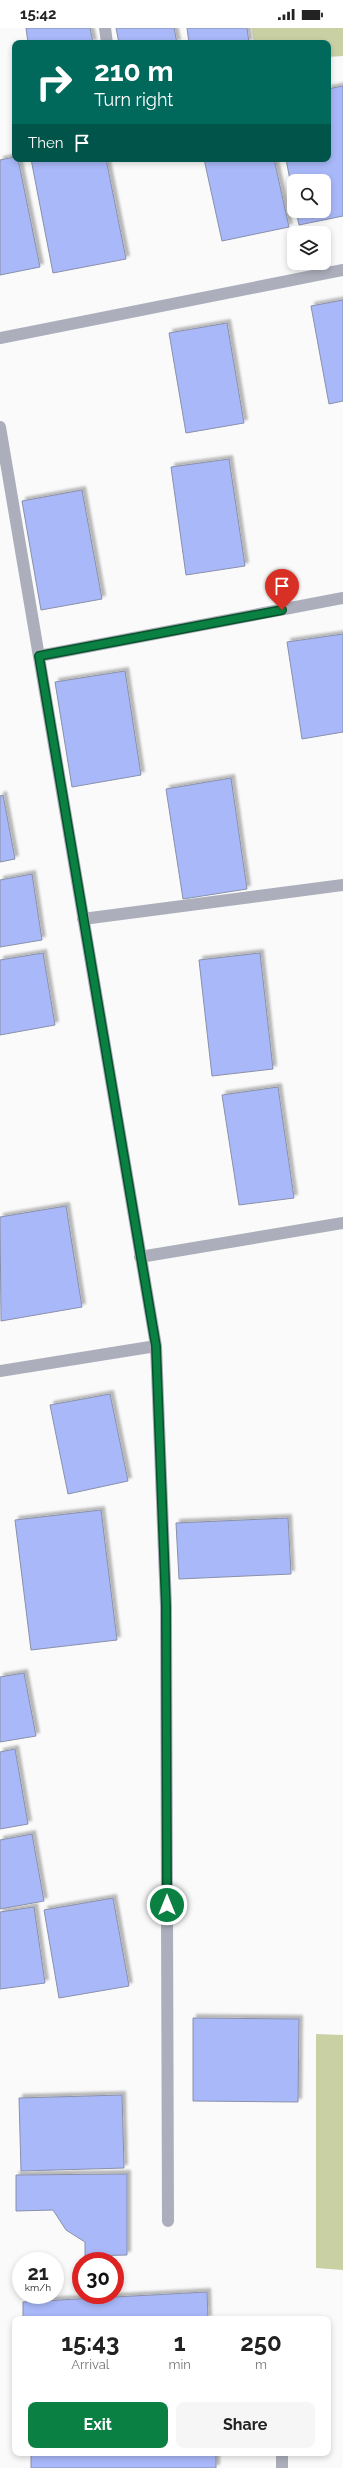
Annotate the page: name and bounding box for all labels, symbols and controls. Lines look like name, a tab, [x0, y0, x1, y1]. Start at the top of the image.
text: 15:42	[20, 5, 56, 23]
text: 210 m	[94, 55, 174, 88]
icon: right	[28, 56, 80, 108]
text: Turn right	[94, 89, 173, 110]
icon: arrive	[71, 132, 93, 154]
text: Then	[28, 134, 63, 152]
map controls	[287, 174, 331, 270]
button: search	[287, 174, 331, 218]
button: layers	[287, 226, 331, 270]
pin	[265, 569, 299, 610]
icon: arrive	[271, 575, 293, 597]
position arrow	[146, 1884, 188, 1926]
speed limit sign: 30	[72, 2252, 124, 2304]
text: 21	[27, 2261, 49, 2285]
text: km/h	[25, 2282, 51, 2293]
text: 15:43	[61, 2328, 119, 2357]
text: 1	[174, 2328, 186, 2357]
text: 250	[240, 2328, 282, 2357]
text: Arrival	[71, 2357, 109, 2372]
text: min	[169, 2357, 191, 2372]
text: m	[255, 2357, 267, 2372]
button: Exit	[28, 2402, 168, 2448]
button: Share	[176, 2402, 315, 2448]

